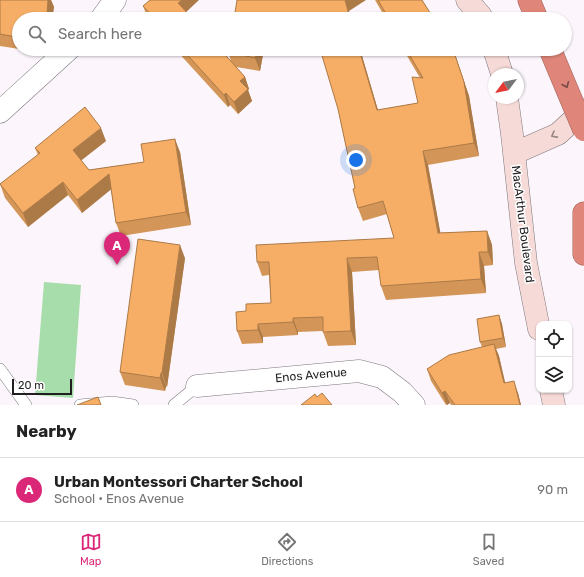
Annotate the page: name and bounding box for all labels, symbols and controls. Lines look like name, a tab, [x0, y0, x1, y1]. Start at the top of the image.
search box	[12, 12, 572, 56]
icon: search	[26, 23, 48, 45]
text: Search here	[58, 25, 142, 43]
north arrow	[488, 68, 524, 104]
one-way arrow	[561, 81, 569, 88]
one-way arrow	[551, 130, 558, 138]
your location	[346, 150, 366, 170]
street label: MacArthur Boulevard	[509, 165, 537, 283]
pin: A	[104, 232, 130, 265]
map controls	[536, 321, 572, 393]
button: locate	[536, 321, 572, 357]
button: layers	[536, 357, 572, 393]
street label: Enos Avenue	[274, 365, 348, 385]
scale bar	[12, 377, 72, 396]
text: 20 m	[18, 379, 44, 392]
text: Nearby	[16, 421, 77, 441]
text: Urban Montessori Charter School	[54, 473, 303, 491]
text: A	[24, 482, 34, 497]
text: 90 m	[537, 482, 568, 497]
text: School · Enos Avenue	[54, 491, 184, 506]
tab: Map	[80, 531, 102, 568]
tab: Directions	[261, 531, 313, 568]
tab: Saved	[473, 531, 504, 568]

